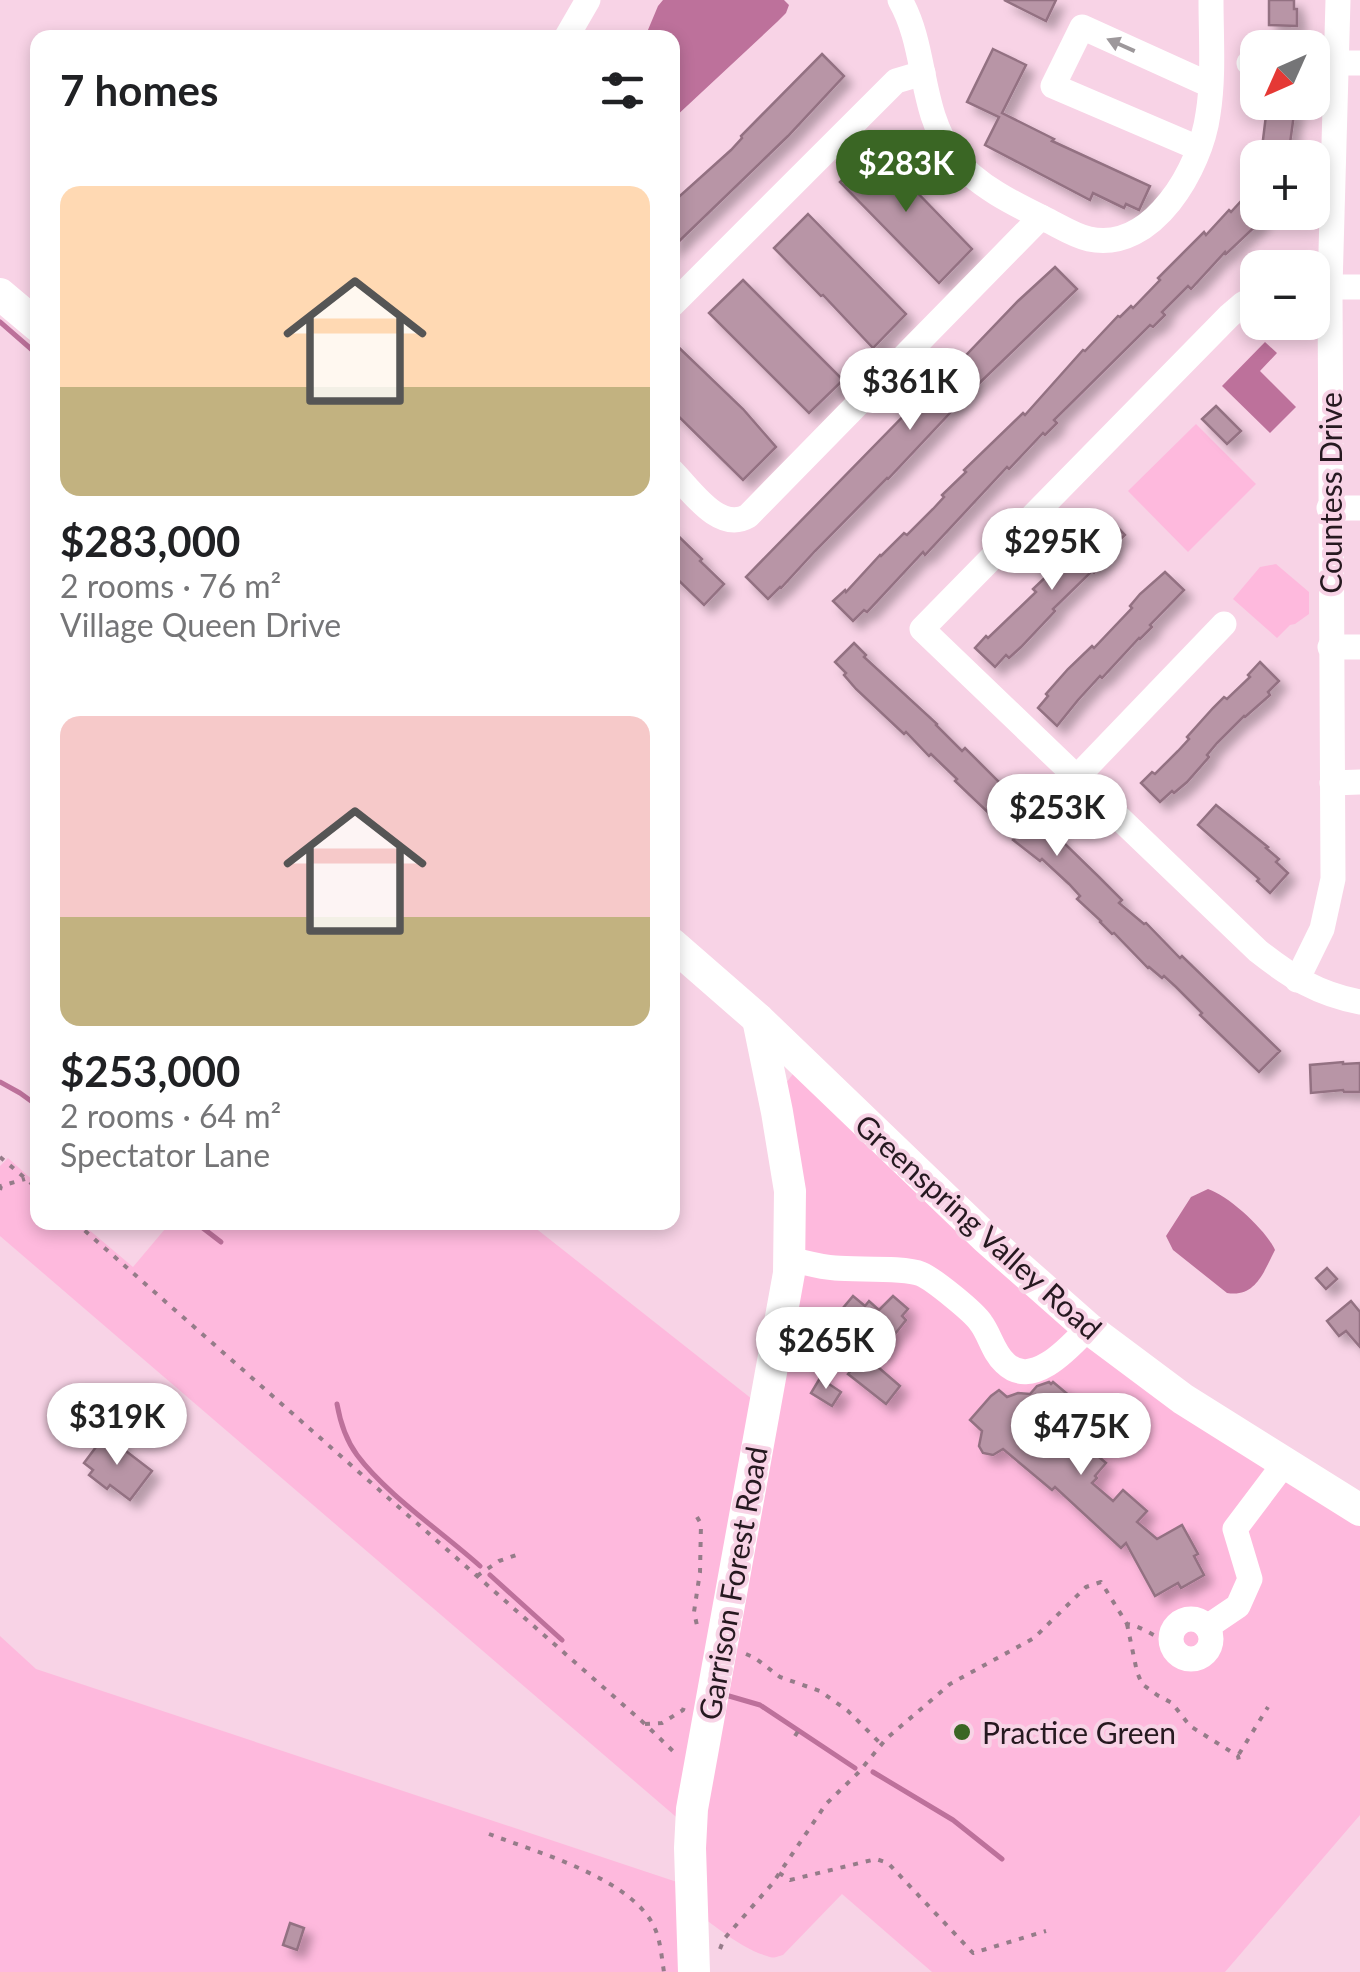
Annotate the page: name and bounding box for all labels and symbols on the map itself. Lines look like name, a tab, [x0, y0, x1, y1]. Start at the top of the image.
north arrow	[1240, 30, 1330, 120]
one-way arrow	[1106, 37, 1136, 53]
pin: $283K	[836, 130, 976, 215]
pin: $361K	[840, 348, 980, 433]
street label: Countess Drive	[1312, 392, 1348, 594]
pin: $295K	[982, 508, 1122, 593]
pin: $253K	[987, 774, 1127, 859]
street label: Greenspring Valley Road	[848, 1106, 1110, 1346]
pin: $265K	[756, 1307, 896, 1392]
pin: $319K	[47, 1383, 187, 1468]
pin: $475K	[1011, 1393, 1151, 1478]
street label: Garrison Forest Road	[690, 1443, 774, 1723]
place label: Practice Green	[982, 1714, 1176, 1750]
marker: Practice Green	[951, 1721, 973, 1743]

